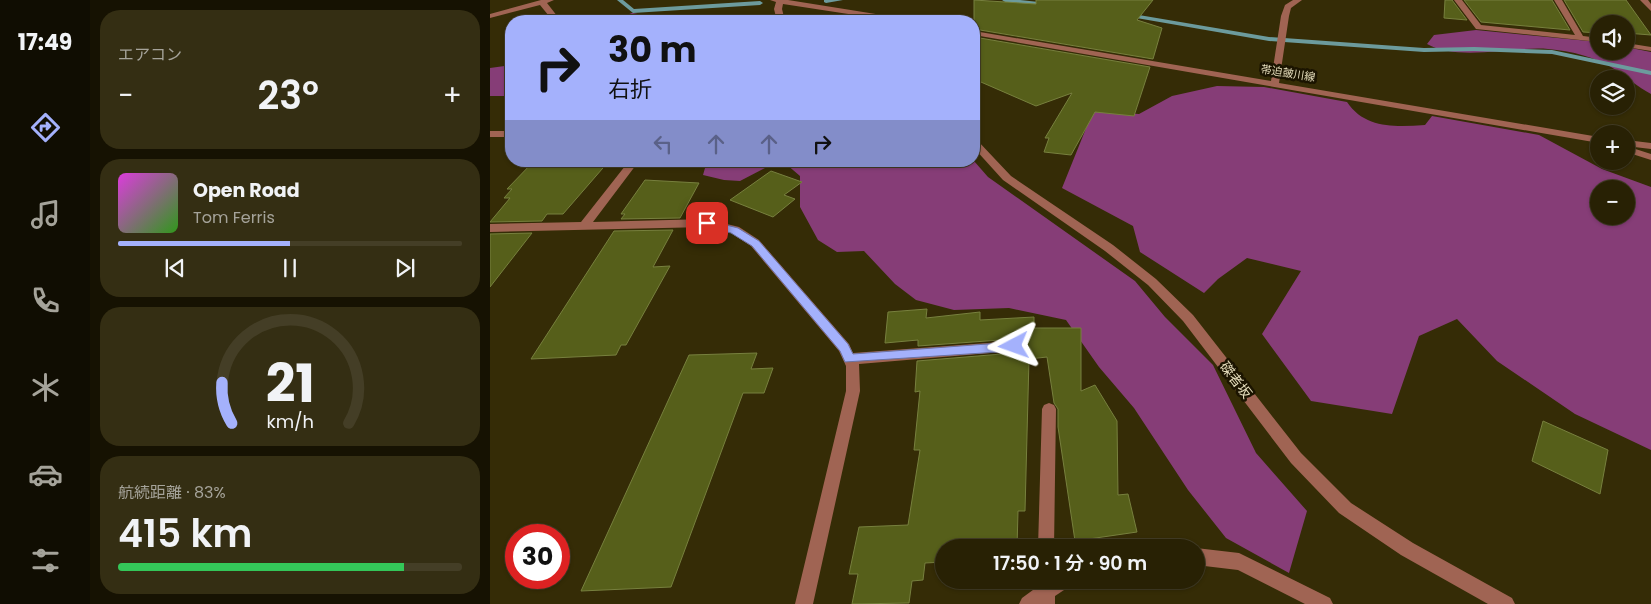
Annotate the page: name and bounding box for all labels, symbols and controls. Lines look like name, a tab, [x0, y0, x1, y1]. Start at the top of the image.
map controls	[1590, 15, 1635, 225]
button: sound	[1590, 15, 1635, 60]
text: 30 m	[608, 25, 696, 74]
text: 17:49	[18, 27, 72, 58]
icon: right	[525, 35, 590, 100]
text: エアコン	[118, 43, 182, 66]
street label: 帯迫皷川線	[1260, 61, 1316, 85]
text: 23°	[257, 69, 319, 122]
button: layers	[1590, 70, 1635, 115]
text: 右折	[608, 74, 652, 105]
text: −	[118, 76, 133, 115]
text: +	[443, 76, 462, 115]
icon: directions	[28, 110, 63, 145]
button: +	[1590, 125, 1635, 170]
icon: left	[649, 130, 677, 158]
icon: ahead	[702, 130, 730, 158]
icon: ahead	[755, 130, 783, 158]
icon: right	[808, 130, 836, 158]
text: Open Road	[193, 177, 300, 204]
button: −	[1590, 180, 1635, 225]
icon: music	[28, 197, 63, 232]
pin	[686, 202, 728, 244]
text: Tom Ferris	[193, 206, 275, 229]
icon: arrive	[693, 209, 721, 237]
icon: previous	[161, 254, 189, 282]
icon: pause	[276, 254, 304, 282]
icon: next	[391, 254, 419, 282]
icon: phone	[28, 283, 63, 318]
position arrow	[987, 319, 1039, 371]
text: 21	[265, 347, 315, 420]
street label: 磔者坂	[1215, 357, 1257, 403]
icon: climate	[28, 370, 63, 405]
text: km/h	[266, 409, 314, 434]
icon: car	[28, 457, 63, 492]
text: 航続距離 · 83%	[118, 481, 226, 504]
text: 415 km	[118, 507, 252, 560]
speed limit sign: 30	[505, 524, 570, 589]
icon: filters	[28, 543, 63, 578]
text: 17:50 · 1 分 · 90 m	[993, 550, 1147, 577]

